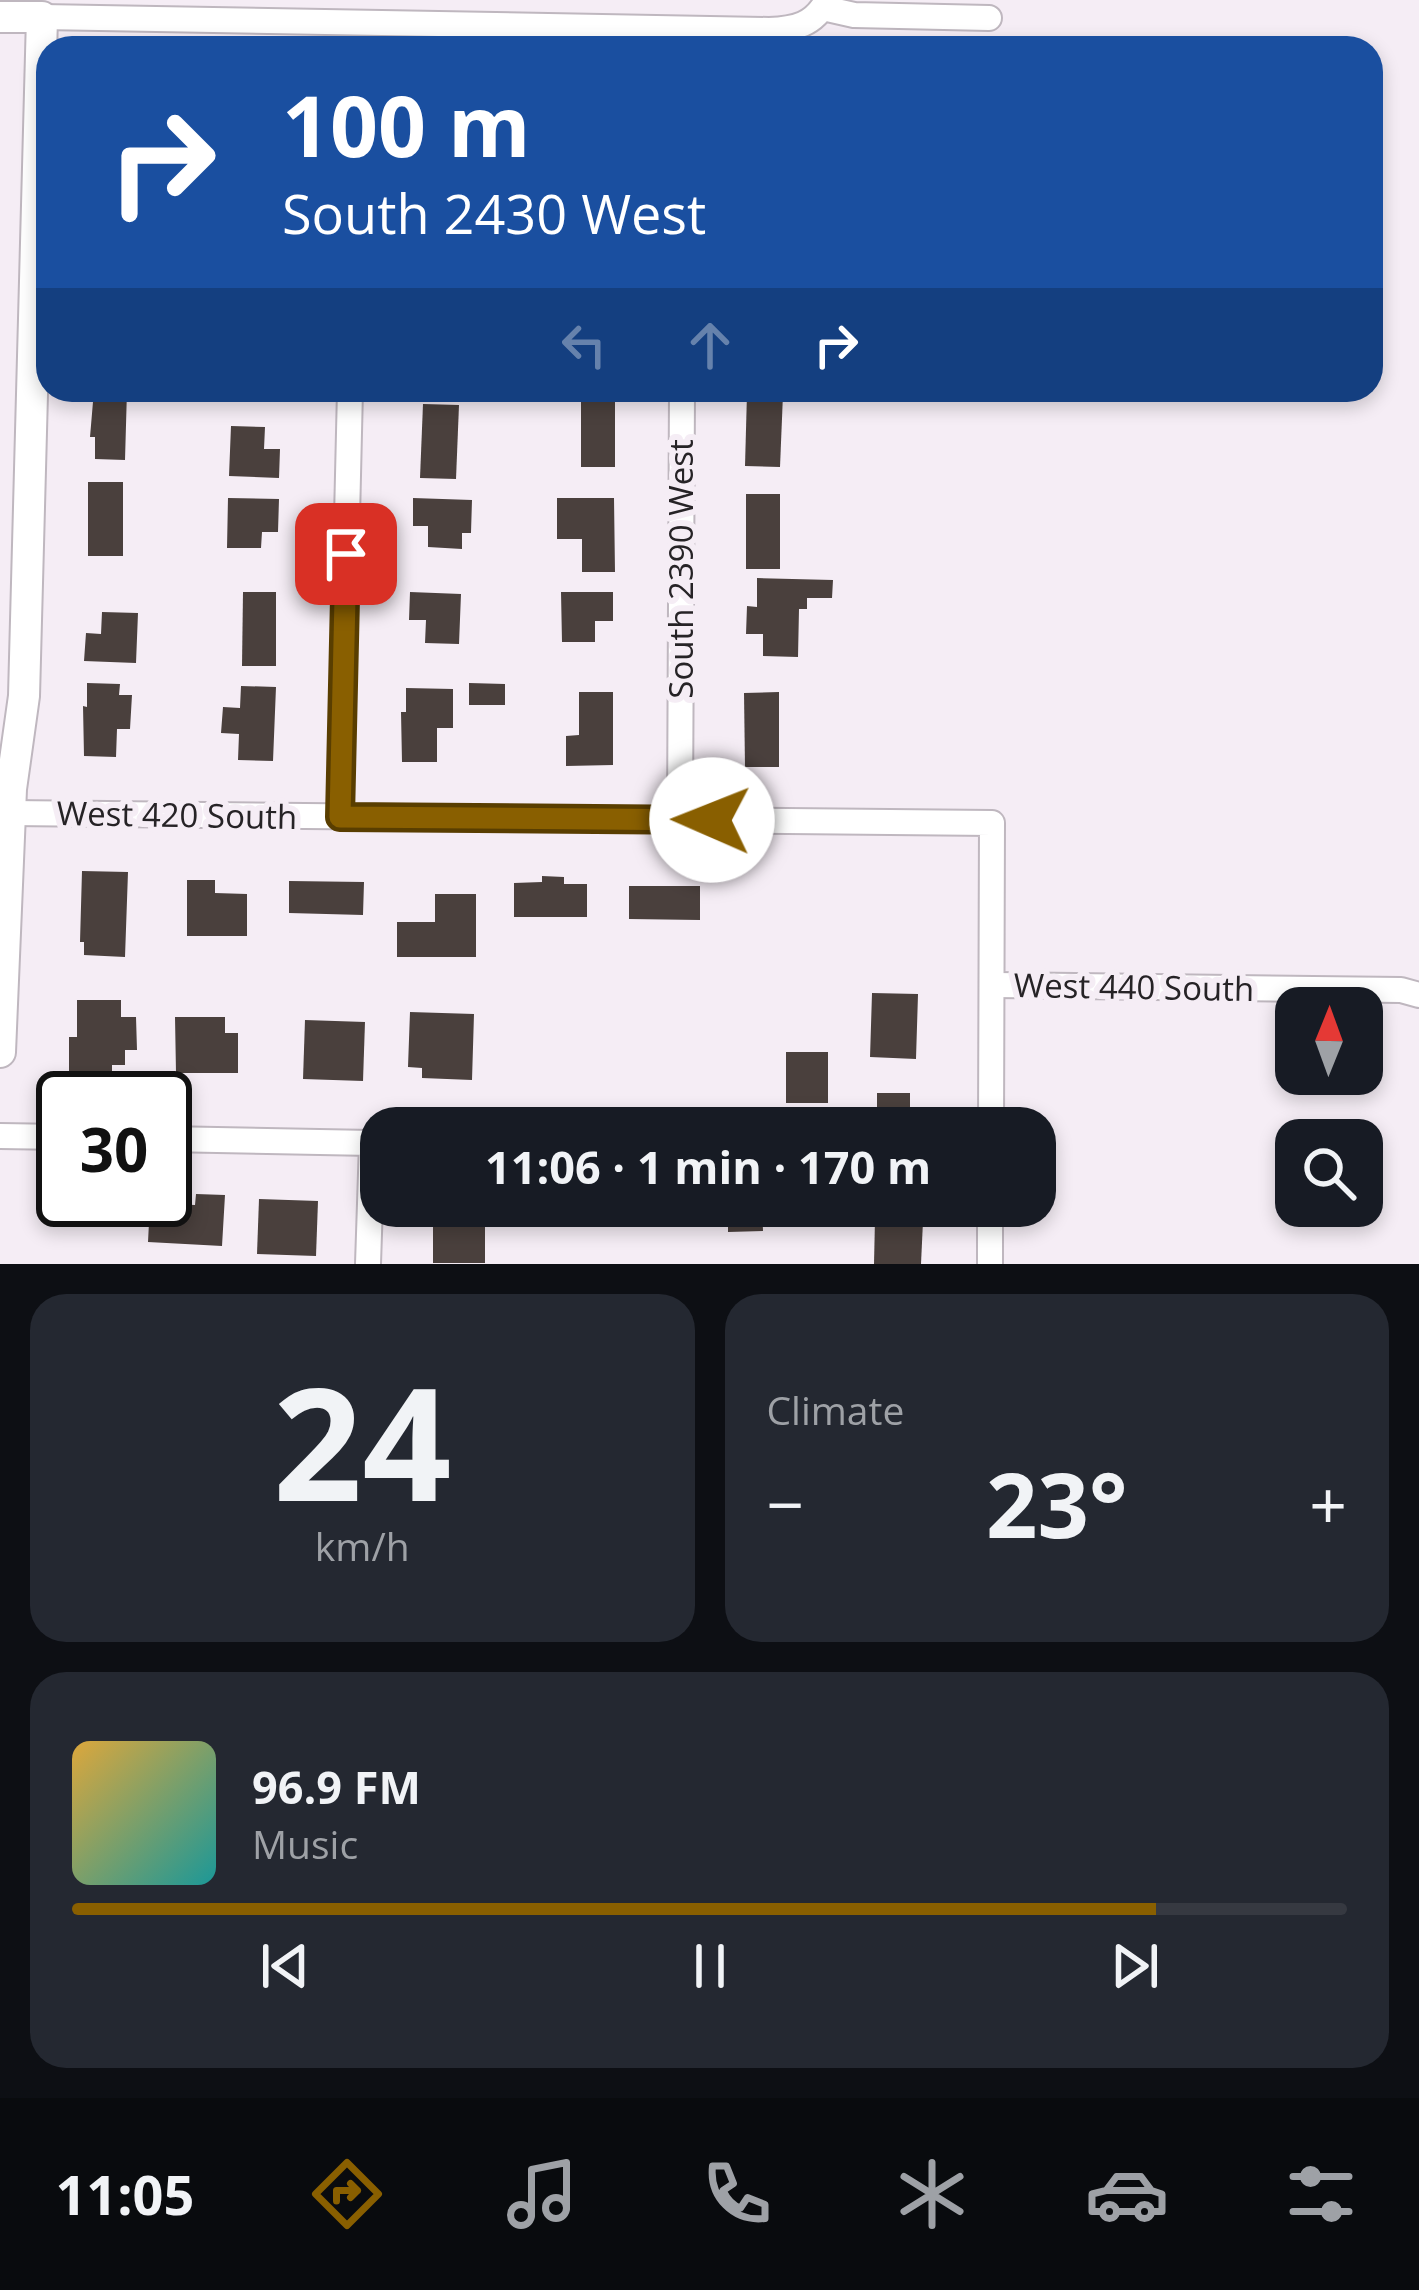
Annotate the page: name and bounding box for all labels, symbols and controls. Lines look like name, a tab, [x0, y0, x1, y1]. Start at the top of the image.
text: 100 m	[282, 67, 530, 182]
icon: right	[84, 84, 240, 240]
text: South 2430 West	[282, 176, 706, 250]
icon: left	[551, 312, 617, 378]
icon: ahead	[677, 312, 743, 378]
icon: right	[803, 312, 869, 378]
street label: South 2390 West	[658, 439, 703, 699]
pin	[295, 503, 397, 605]
icon: arrive	[313, 521, 379, 587]
position arrow	[649, 757, 775, 883]
street label: West 420 South	[56, 790, 298, 839]
street label: West 440 South	[1013, 962, 1255, 1011]
north arrow	[1275, 987, 1383, 1095]
map controls	[1275, 987, 1383, 1227]
speed limit sign: 30	[36, 1071, 192, 1227]
button: search	[1275, 1119, 1383, 1227]
text: 11:06 · 1 min · 170 m	[485, 1136, 931, 1197]
text: 24	[273, 1334, 451, 1547]
text: Climate	[767, 1383, 904, 1436]
text: 23°	[986, 1442, 1127, 1564]
text: −	[767, 1458, 804, 1548]
text: +	[1309, 1458, 1347, 1548]
text: km/h	[315, 1519, 410, 1572]
text: 96.9 FM	[252, 1756, 421, 1817]
text: Music	[252, 1817, 358, 1870]
icon: previous	[252, 1933, 318, 1999]
icon: pause	[677, 1933, 743, 1999]
icon: next	[1102, 1933, 1168, 1999]
icon: directions	[305, 2152, 389, 2236]
icon: music	[500, 2152, 584, 2236]
icon: phone	[695, 2152, 779, 2236]
icon: climate	[890, 2152, 974, 2236]
icon: car	[1085, 2152, 1169, 2236]
icon: filters	[1279, 2152, 1363, 2236]
text: 11:05	[55, 2157, 194, 2231]

